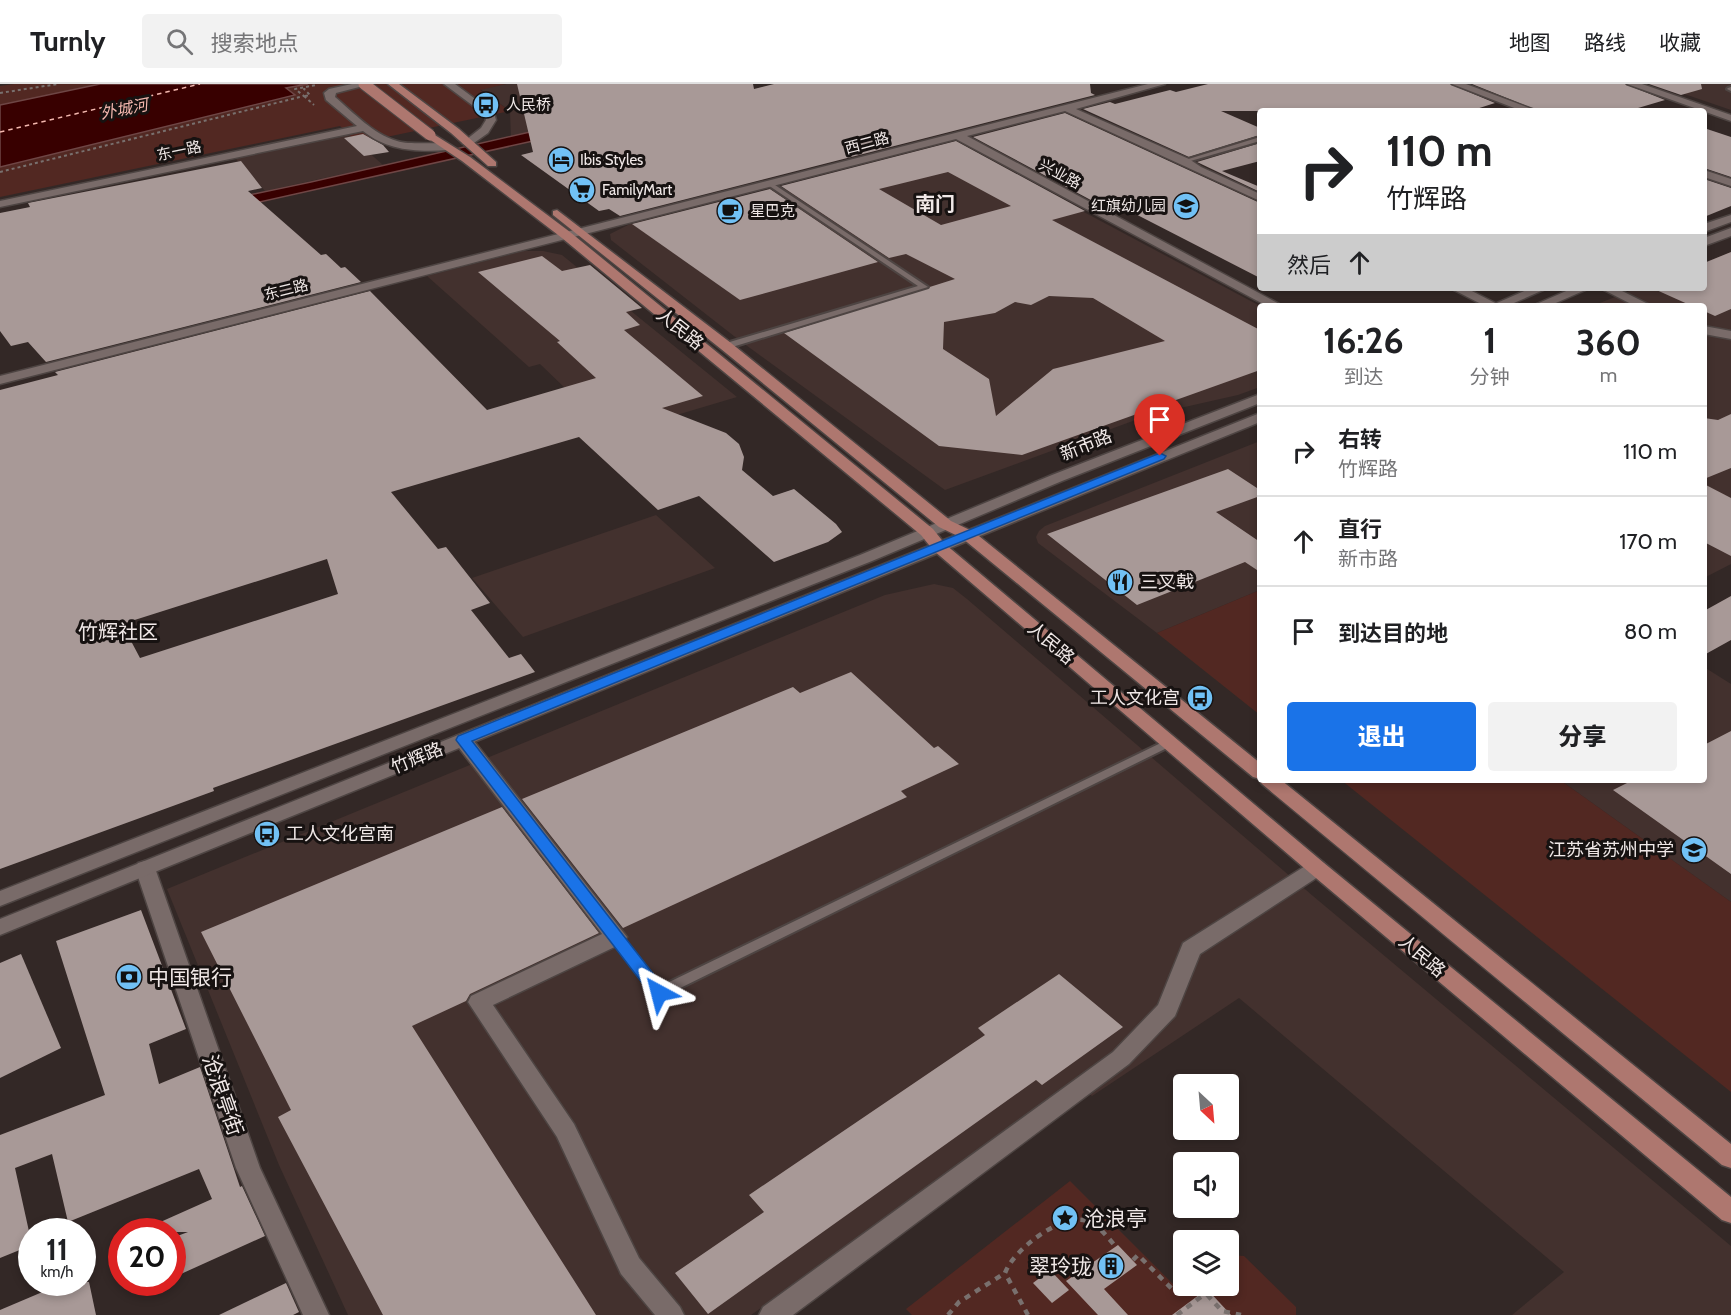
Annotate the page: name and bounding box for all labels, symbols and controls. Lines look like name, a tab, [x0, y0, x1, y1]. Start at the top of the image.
search box	[142, 14, 562, 68]
text: Turnly	[30, 24, 106, 58]
icon: search	[163, 25, 196, 58]
text: 搜索地点	[211, 30, 299, 57]
text: 地图	[1509, 30, 1551, 55]
text: 路线	[1584, 30, 1626, 55]
text: 收藏	[1659, 30, 1701, 55]
bus stop icon: 人民桥	[471, 90, 501, 120]
water label: 外城河	[99, 95, 152, 123]
place label: 人民桥	[506, 96, 551, 114]
text: 110 m	[1386, 125, 1493, 177]
street label: 西二路	[843, 128, 891, 158]
icon: right	[1287, 132, 1365, 210]
street label: 东一路	[155, 138, 203, 164]
hotel icon: Ibis Styles	[546, 145, 576, 175]
place label: Ibis Styles	[580, 151, 643, 169]
street label: 兴业路	[1036, 155, 1084, 193]
supermarket icon: FamilyMart	[567, 175, 597, 205]
place label: FamilyMart	[602, 181, 672, 199]
text: 竹辉路	[1386, 182, 1467, 215]
school or university icon: 红旗幼儿园	[1171, 191, 1201, 221]
district label: 南门	[915, 192, 955, 216]
cafe icon: 星巴克	[715, 196, 745, 226]
place label: 红旗幼儿园	[1091, 197, 1166, 215]
place label: 星巴克	[750, 202, 795, 220]
icon: ahead	[1343, 246, 1376, 279]
text: 然后	[1287, 252, 1331, 279]
street label: 东二路	[262, 276, 310, 304]
street label: 人民路	[652, 303, 708, 355]
text: 16:26	[1323, 318, 1404, 362]
text: 1	[1483, 318, 1497, 362]
text: 360	[1576, 320, 1641, 364]
text: m	[1600, 363, 1617, 387]
text: 到达	[1343, 365, 1383, 389]
text: 分钟	[1470, 365, 1510, 389]
pin	[1134, 394, 1185, 456]
icon: arrive	[1143, 403, 1176, 436]
street label: 新市路	[1057, 425, 1115, 465]
text: 右转	[1338, 426, 1382, 453]
icon: right	[1287, 435, 1320, 468]
text: 110 m	[1623, 438, 1677, 465]
text: 竹辉路	[1338, 457, 1398, 481]
text: 直行	[1338, 516, 1382, 543]
icon: ahead	[1287, 525, 1320, 558]
text: 170 m	[1619, 528, 1677, 555]
text: 新市路	[1338, 547, 1398, 571]
restaurant icon: 三叉戟	[1105, 567, 1135, 597]
place label: 三叉戟	[1140, 571, 1194, 593]
icon: arrive	[1287, 615, 1320, 648]
street label: 人民路	[1023, 617, 1079, 669]
text: 80 m	[1624, 618, 1677, 645]
district label: 竹辉社区	[78, 620, 158, 644]
text: 到达目的地	[1338, 620, 1448, 647]
bus stop icon: 工人文化宫	[1185, 683, 1215, 713]
place label: 工人文化宫	[1090, 687, 1180, 709]
button: 退出	[1287, 702, 1476, 771]
button: 分享	[1488, 702, 1677, 771]
street label: 竹辉路	[388, 738, 446, 778]
bus stop icon: 工人文化宫南	[252, 819, 282, 849]
place label: 工人文化宫南	[286, 823, 394, 845]
school or university icon: 江苏省苏州中学	[1679, 835, 1709, 865]
place label: 江苏省苏州中学	[1548, 839, 1674, 861]
street label: 人民路	[1394, 930, 1450, 982]
position arrow	[627, 961, 691, 1025]
bank icon: 中国银行	[114, 962, 144, 992]
place label: 中国银行	[148, 965, 232, 990]
street label: 沧浪亭街	[198, 1051, 248, 1139]
north arrow	[1173, 1074, 1239, 1140]
map controls	[1173, 1074, 1239, 1296]
button: sound	[1173, 1152, 1239, 1218]
place icon: 沧浪亭	[1050, 1203, 1080, 1233]
place label: 沧浪亭	[1084, 1206, 1147, 1231]
speed limit sign: 20	[108, 1218, 186, 1296]
button: layers	[1173, 1230, 1239, 1296]
text: 11	[46, 1231, 68, 1268]
building icon: 翠玲珑	[1096, 1251, 1126, 1281]
place label: 翠玲珑	[1029, 1254, 1092, 1279]
text: km/h	[41, 1263, 73, 1281]

